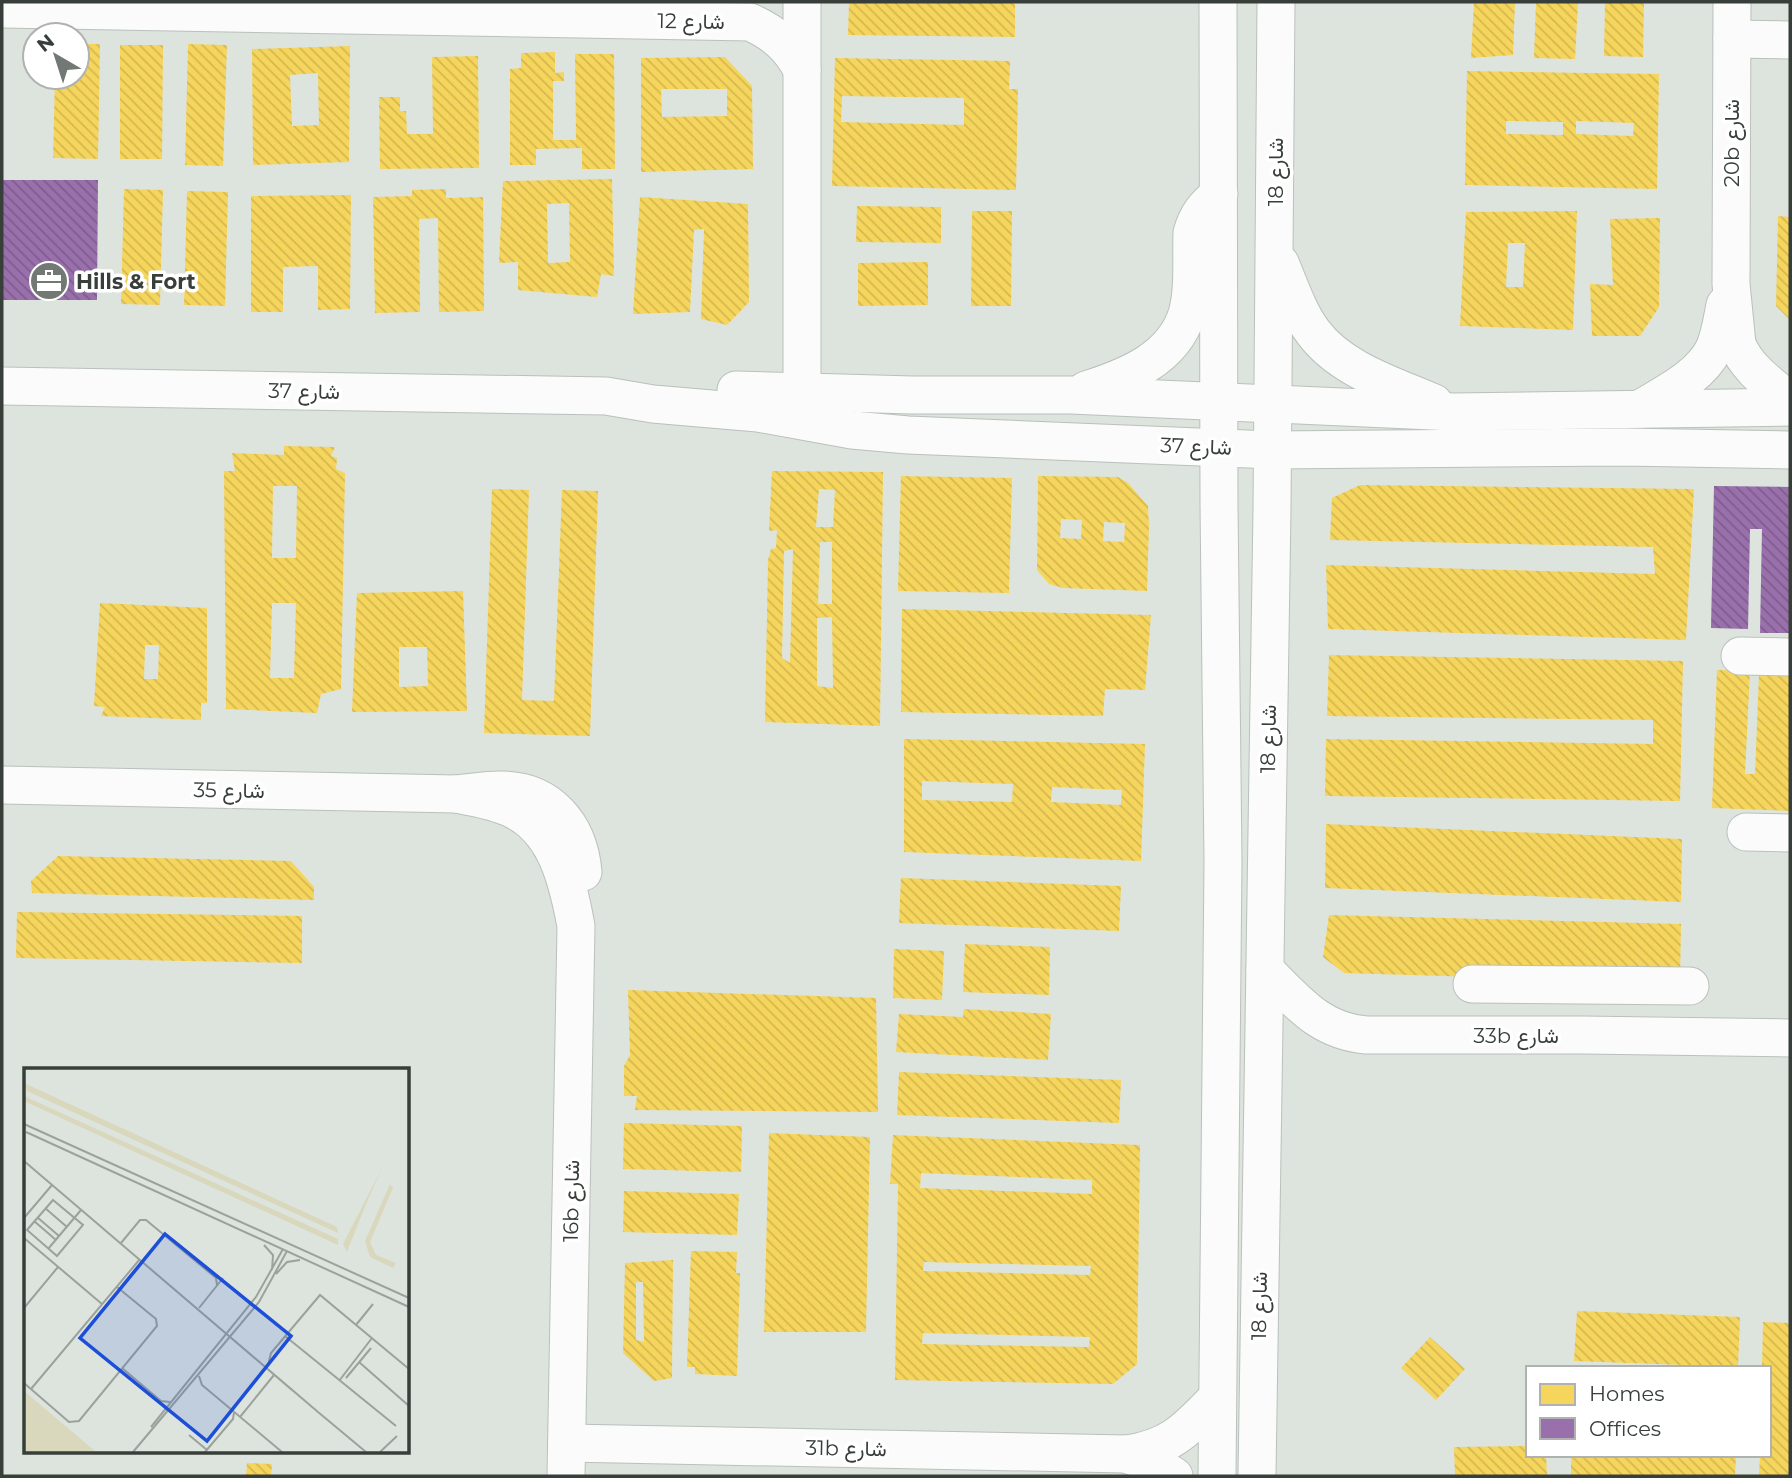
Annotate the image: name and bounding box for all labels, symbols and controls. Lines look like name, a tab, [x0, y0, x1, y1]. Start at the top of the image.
street label: شارع 12	[657, 8, 725, 36]
north arrow	[21, 21, 91, 91]
text: N	[32, 29, 59, 57]
street label: 20b شارع	[1719, 99, 1746, 187]
street label: شارع 18	[1263, 138, 1290, 206]
office icon: Hills & Fort	[28, 260, 70, 302]
place label: Hills & Fort	[76, 269, 196, 294]
street label: شارع 37	[268, 378, 340, 406]
street label: شارع 37	[1160, 432, 1232, 462]
street label: شارع 18	[1255, 704, 1283, 774]
street label: شارع 35	[193, 777, 265, 805]
street label: 33b شارع	[1473, 1023, 1559, 1050]
inset map	[24, 1068, 410, 1454]
street label: 16b شارع	[558, 1160, 586, 1242]
street label: شارع 18	[1246, 1271, 1274, 1341]
legend	[1526, 1366, 1771, 1457]
text: Homes	[1589, 1381, 1664, 1406]
text: Offices	[1589, 1416, 1661, 1441]
street label: 31b شارع	[805, 1435, 887, 1463]

